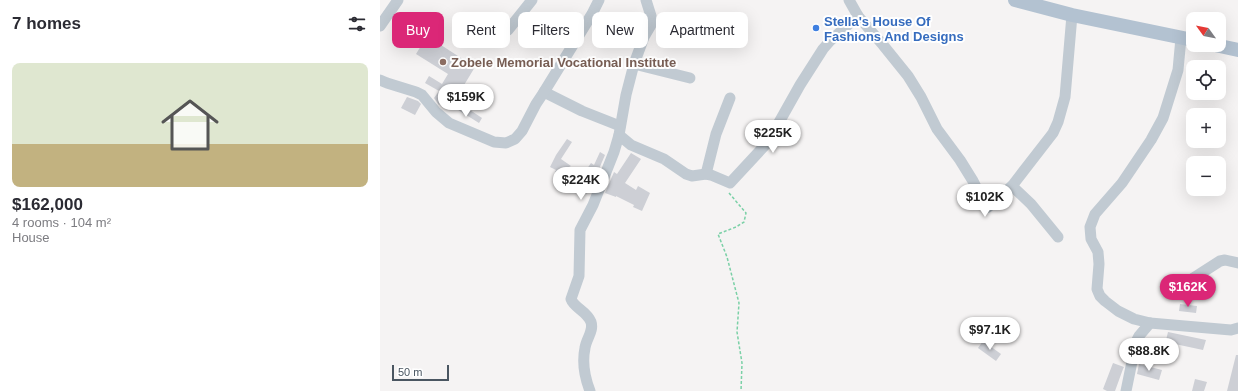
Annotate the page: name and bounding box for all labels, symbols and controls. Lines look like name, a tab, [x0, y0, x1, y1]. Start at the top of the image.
chip: Buy	[392, 12, 444, 48]
chip: Rent	[452, 12, 510, 48]
chip: Filters	[518, 12, 584, 48]
chip: New	[592, 12, 648, 48]
chip: Apartment	[656, 12, 748, 48]
north arrow	[1186, 12, 1226, 52]
map controls	[1186, 12, 1226, 196]
icon: filters	[346, 13, 368, 35]
text: 7 homes	[12, 14, 81, 33]
place label: Stella's House Of Fashions And Designs	[824, 14, 964, 44]
marker: Stella's House Of Fashions And Designs	[811, 23, 821, 33]
place label: Zobele Memorial Vocational Institute	[451, 55, 676, 70]
marker: Zobele Memorial Vocational Institute	[438, 57, 448, 67]
button: locate	[1186, 60, 1226, 100]
pin: $159K	[438, 84, 494, 118]
icon: home	[154, 89, 226, 161]
text: $159K	[447, 89, 485, 104]
button: +	[1186, 108, 1226, 148]
pin: $225K	[745, 120, 801, 154]
text: $225K	[754, 125, 792, 140]
button: −	[1186, 156, 1226, 196]
pin: $224K	[553, 167, 609, 201]
text: $224K	[562, 172, 600, 187]
pin: $102K	[957, 184, 1013, 218]
text: $102K	[966, 189, 1004, 204]
text: $162,000	[12, 195, 83, 214]
text: 4 rooms · 104 m²	[12, 215, 111, 230]
text: House	[12, 230, 50, 245]
pin: $162K	[1160, 274, 1216, 308]
text: $162K	[1169, 279, 1207, 294]
pin: $97.1K	[957, 317, 1023, 351]
text: $97.1K	[969, 322, 1011, 337]
pin: $88.8K	[1116, 338, 1182, 372]
text: $88.8K	[1128, 343, 1170, 358]
scale bar	[392, 363, 449, 382]
text: 50 m	[398, 366, 422, 378]

